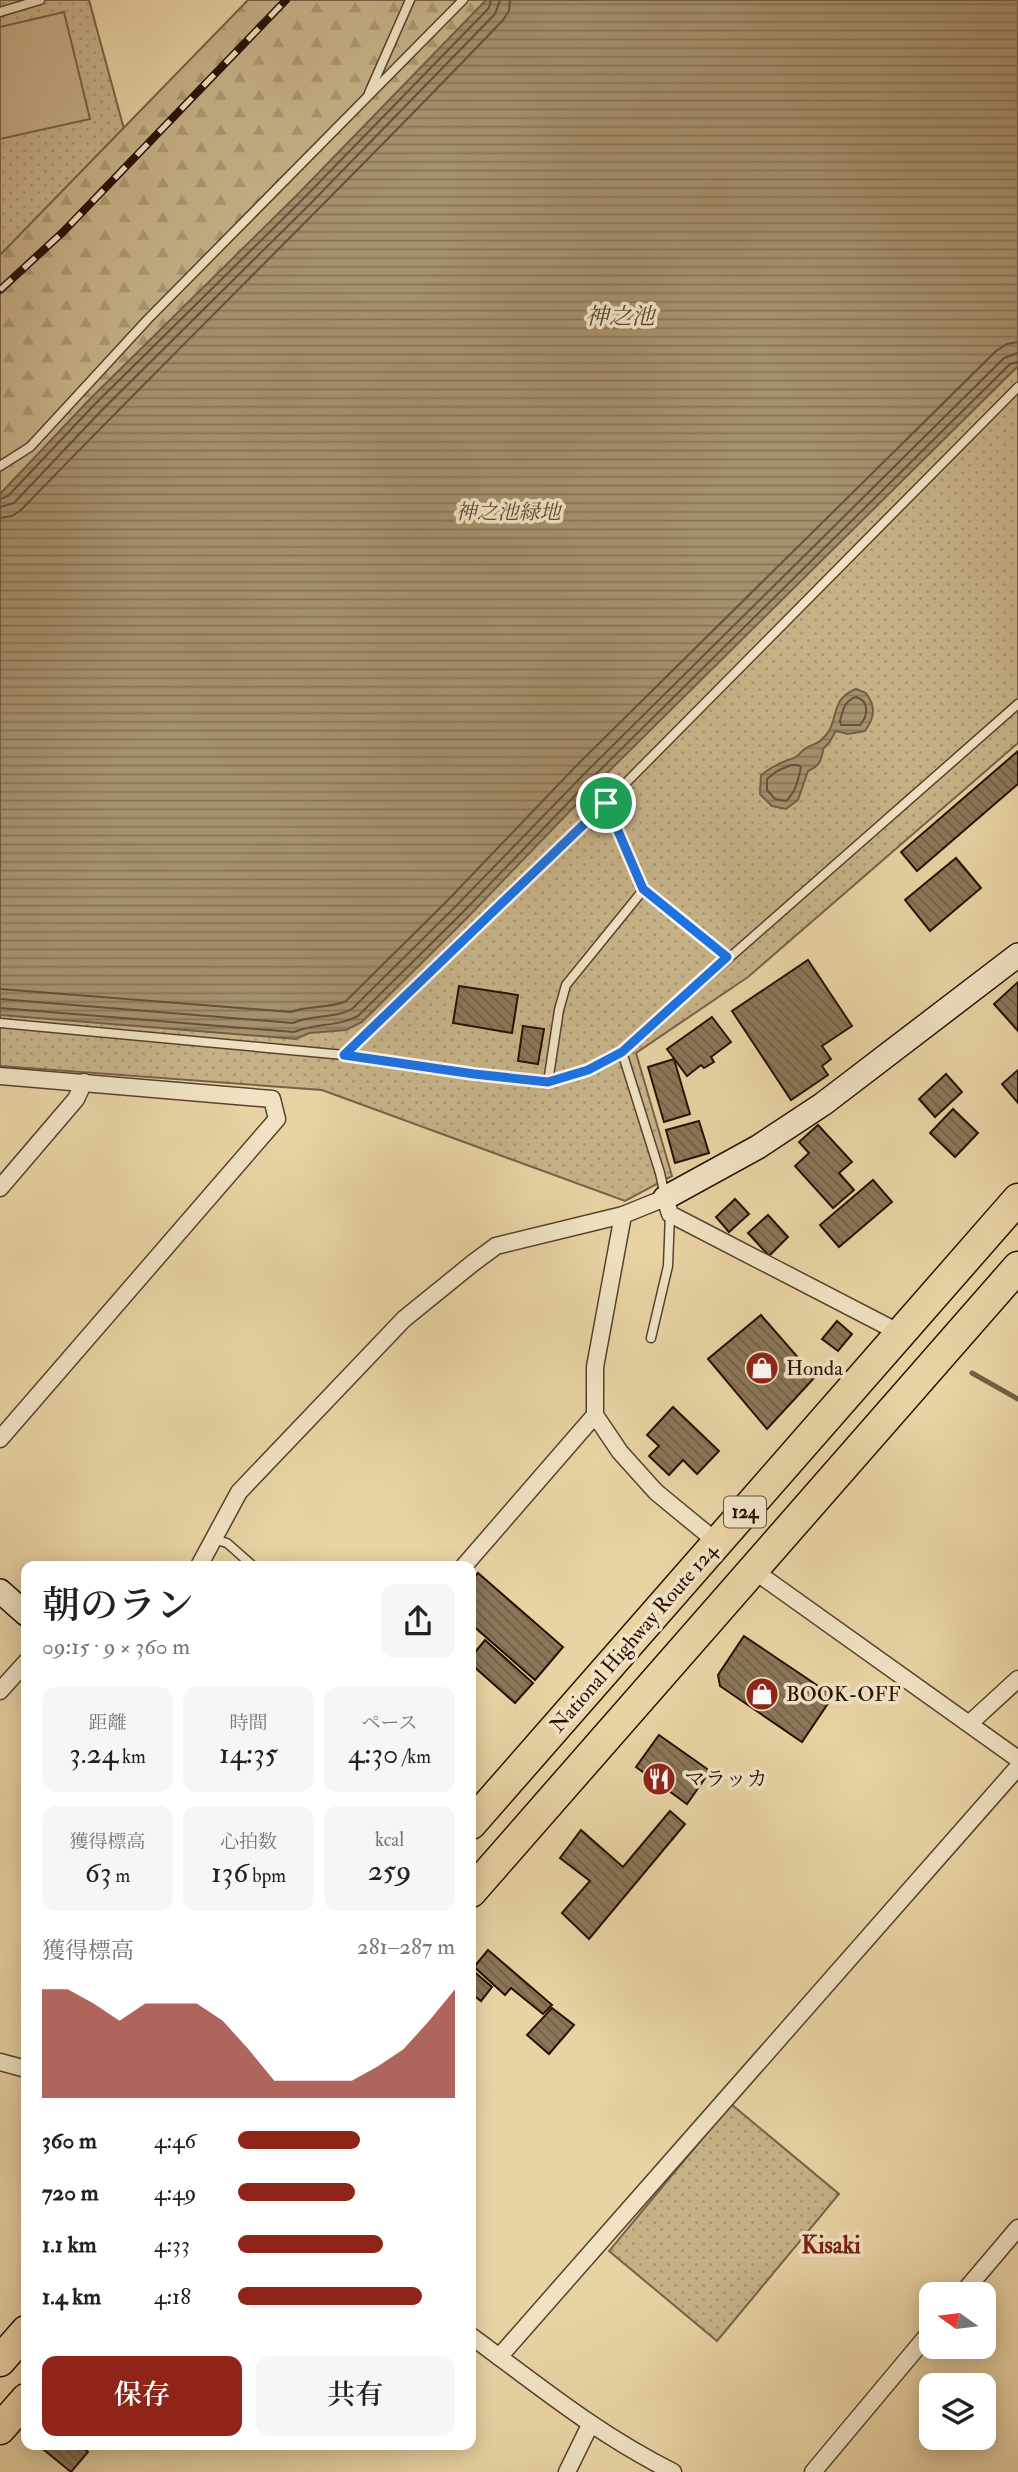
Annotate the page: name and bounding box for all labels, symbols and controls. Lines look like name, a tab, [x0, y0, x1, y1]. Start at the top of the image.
water label: 神之池	[586, 302, 658, 331]
park label: 神之池緑地	[456, 499, 562, 526]
pin	[576, 773, 636, 833]
icon: arrive	[587, 784, 625, 822]
shop icon: Honda	[743, 1349, 781, 1387]
place label: Honda	[786, 1355, 843, 1382]
road number: 124	[724, 1496, 766, 1528]
street label: National Highway Route 124	[544, 1536, 725, 1738]
text: 朝のラン	[42, 1582, 194, 1630]
button: share	[381, 1584, 455, 1658]
text: 09:15 · 9 × 360 m	[42, 1632, 190, 1661]
shop icon: BOOK-OFF	[743, 1675, 781, 1713]
place label: BOOK-OFF	[786, 1681, 901, 1708]
text: 距離	[88, 1711, 127, 1735]
text: 時間	[229, 1711, 268, 1735]
text: ペース	[361, 1711, 418, 1735]
text: 3.24	[69, 1735, 118, 1772]
text: 14:35	[219, 1735, 278, 1772]
text: 4:30	[348, 1735, 398, 1772]
text: km	[118, 1745, 146, 1769]
text: /km	[398, 1745, 431, 1769]
restaurant icon: マラッカ	[640, 1760, 678, 1798]
place label: マラッカ	[684, 1766, 768, 1793]
text: kcal	[375, 1828, 404, 1852]
text: 獲得標高	[69, 1830, 146, 1854]
text: 心拍数	[220, 1830, 277, 1854]
text: 259	[368, 1852, 411, 1889]
text: 63	[85, 1854, 111, 1891]
text: 136	[211, 1854, 248, 1891]
text: m	[111, 1864, 130, 1888]
text: bpm	[248, 1864, 286, 1888]
text: 281–287 m	[357, 1932, 455, 1961]
text: 獲得標高	[42, 1936, 134, 1965]
text: 360 m	[42, 2126, 97, 2155]
text: 4:46	[154, 2126, 196, 2155]
text: 720 m	[42, 2178, 99, 2207]
text: 4:49	[154, 2178, 196, 2207]
text: 1.1 km	[42, 2230, 97, 2259]
text: 4:33	[154, 2230, 190, 2259]
district label: Kisaki	[801, 2230, 861, 2261]
text: 1.4 km	[42, 2282, 101, 2311]
text: 4:18	[154, 2282, 191, 2311]
north arrow	[919, 2282, 996, 2359]
map controls	[919, 2282, 996, 2450]
button: 保存	[42, 2356, 242, 2436]
button: 共有	[256, 2356, 455, 2436]
button: layers	[919, 2373, 996, 2450]

